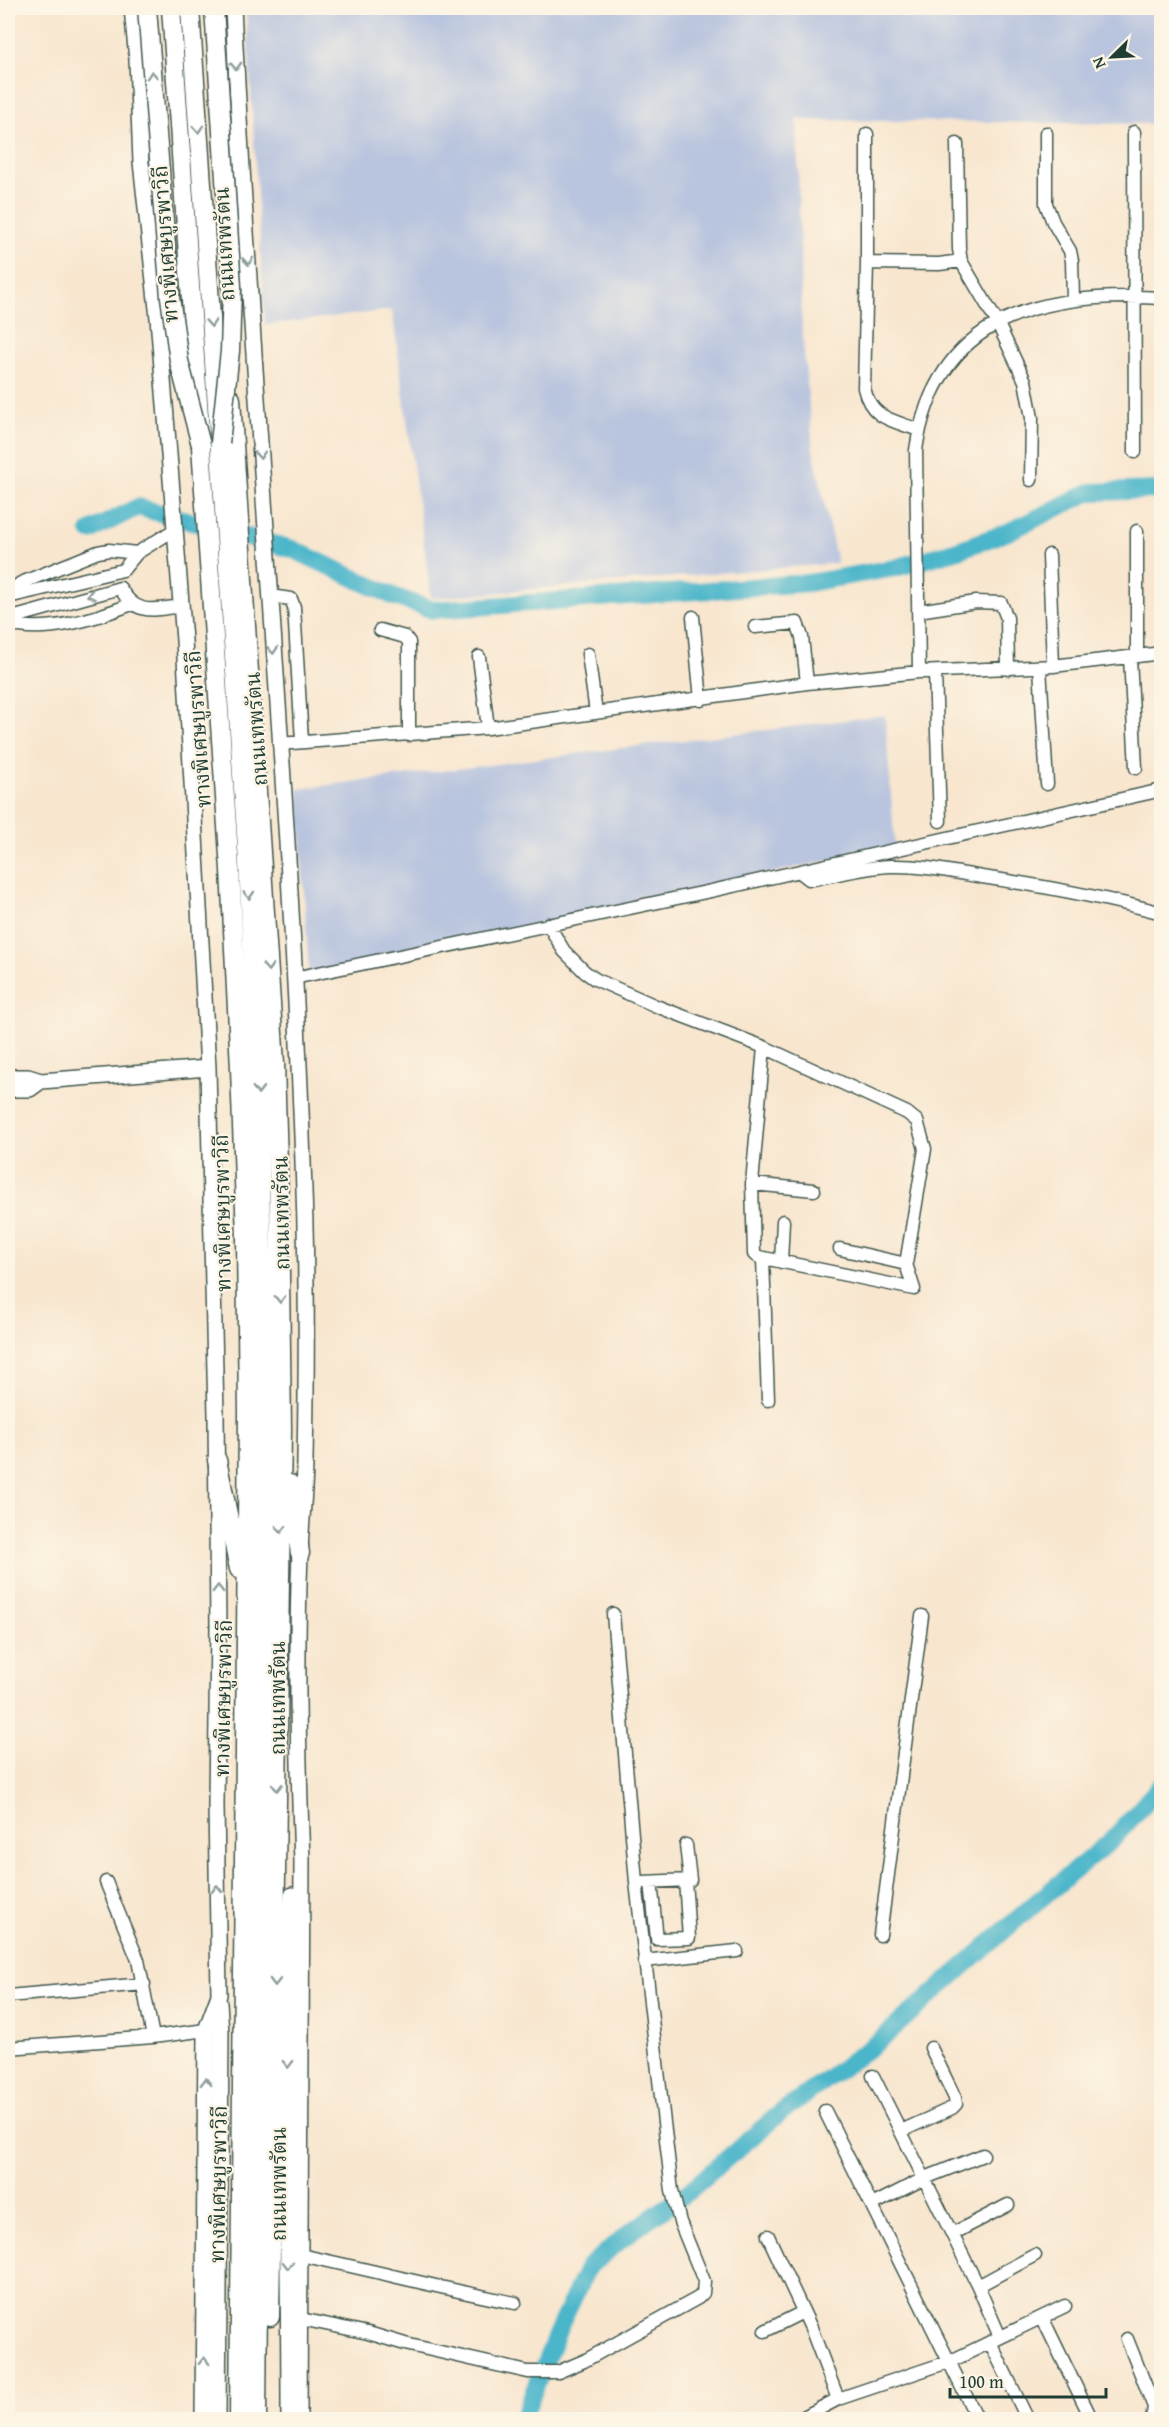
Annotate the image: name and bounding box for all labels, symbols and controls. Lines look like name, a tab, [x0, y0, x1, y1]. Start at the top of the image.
north arrow	[1082, 27, 1142, 87]
text: N	[1085, 53, 1111, 73]
one-way arrow	[230, 61, 243, 70]
one-way arrow	[146, 71, 159, 80]
one-way arrow	[192, 124, 205, 133]
street label: ทางพิเศษบูรพาวิถี	[144, 164, 186, 324]
street label: ถนนเทพรัตน	[206, 186, 242, 302]
one-way arrow	[241, 256, 254, 265]
one-way arrow	[205, 319, 218, 328]
one-way arrow	[253, 451, 266, 460]
one-way arrow	[86, 587, 96, 600]
one-way arrow	[267, 645, 280, 654]
street label: ทางพิเศษบูรพาวิถี	[177, 649, 219, 809]
street label: ถนนเทพรัตน	[237, 671, 275, 787]
one-way arrow	[243, 891, 256, 900]
one-way arrow	[262, 963, 275, 972]
one-way arrow	[252, 1085, 265, 1094]
street label: ทางพิเศษบูรพาวิถี	[205, 1134, 239, 1292]
street label: ถนนเทพรัตน	[265, 1155, 297, 1270]
one-way arrow	[274, 1295, 286, 1304]
one-way arrow	[274, 1525, 287, 1534]
one-way arrow	[211, 1585, 224, 1594]
street label: ทางพิเศษบูรพาวิถี	[206, 1619, 240, 1777]
street label: ถนนเทพรัตน	[262, 1641, 293, 1755]
one-way arrow	[271, 1783, 283, 1792]
one-way arrow	[211, 1885, 223, 1894]
one-way arrow	[269, 1977, 281, 1986]
one-way arrow	[282, 2060, 294, 2069]
one-way arrow	[200, 2078, 212, 2087]
street label: ทางพิเศษบูรพาวิถี	[201, 2105, 235, 2263]
street label: ถนนเทพรัตน	[263, 2127, 294, 2241]
one-way arrow	[282, 2261, 294, 2270]
one-way arrow	[198, 2357, 210, 2366]
scale bar	[950, 2361, 1106, 2399]
text: 100 m	[959, 2368, 1004, 2395]

